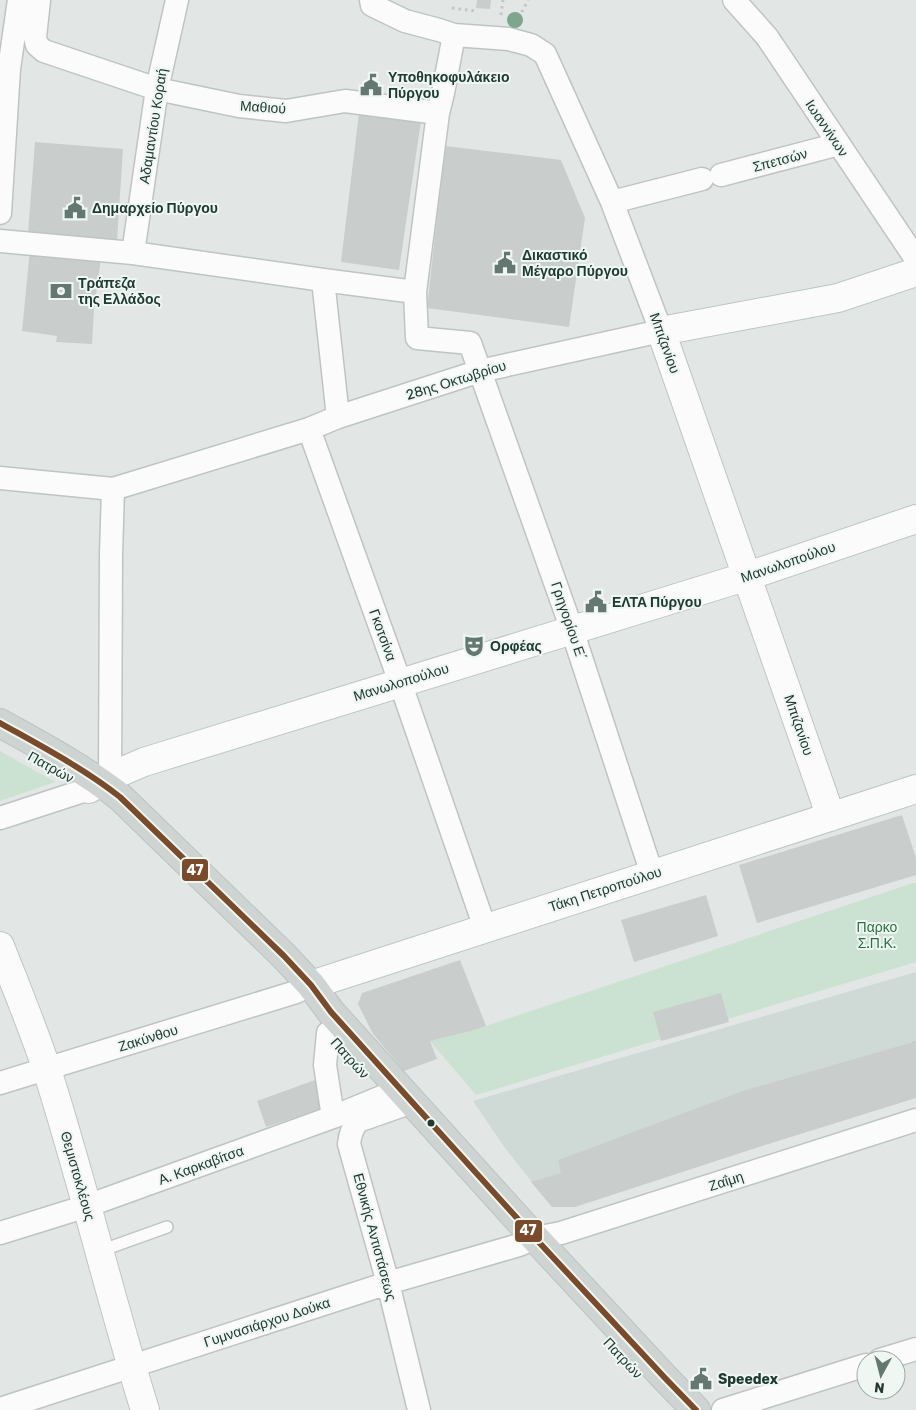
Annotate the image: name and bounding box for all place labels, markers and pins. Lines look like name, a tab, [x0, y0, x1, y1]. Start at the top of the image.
place label: Υποθηκοφυλάκειο Πύργου	[388, 69, 510, 102]
public building icon: Υποθηκοφυλάκειο Πύργου	[358, 72, 384, 98]
public building icon: Δημαρχείο Πύργου	[62, 195, 88, 221]
place label: Δημαρχείο Πύργου	[92, 200, 218, 217]
place label: Δικαστικό Μέγαρο Πύργου	[522, 247, 628, 280]
public building icon: Δικαστικό Μέγαρο Πύργου	[492, 250, 518, 276]
place label: Τράπεζα της Ελλάδος	[78, 275, 161, 308]
bank icon: Τράπεζα της Ελλάδος	[48, 278, 74, 304]
public building icon: ΕΛΤΑ Πύργου	[583, 589, 609, 615]
place label: ΕΛΤΑ Πύργου	[612, 594, 702, 611]
theatre icon: Ορφέας	[461, 633, 487, 659]
place label: Ορφέας	[490, 638, 542, 655]
unlabelled marker	[426, 1118, 436, 1128]
public building icon: Speedex	[688, 1366, 714, 1392]
place label: Speedex	[718, 1371, 779, 1388]

